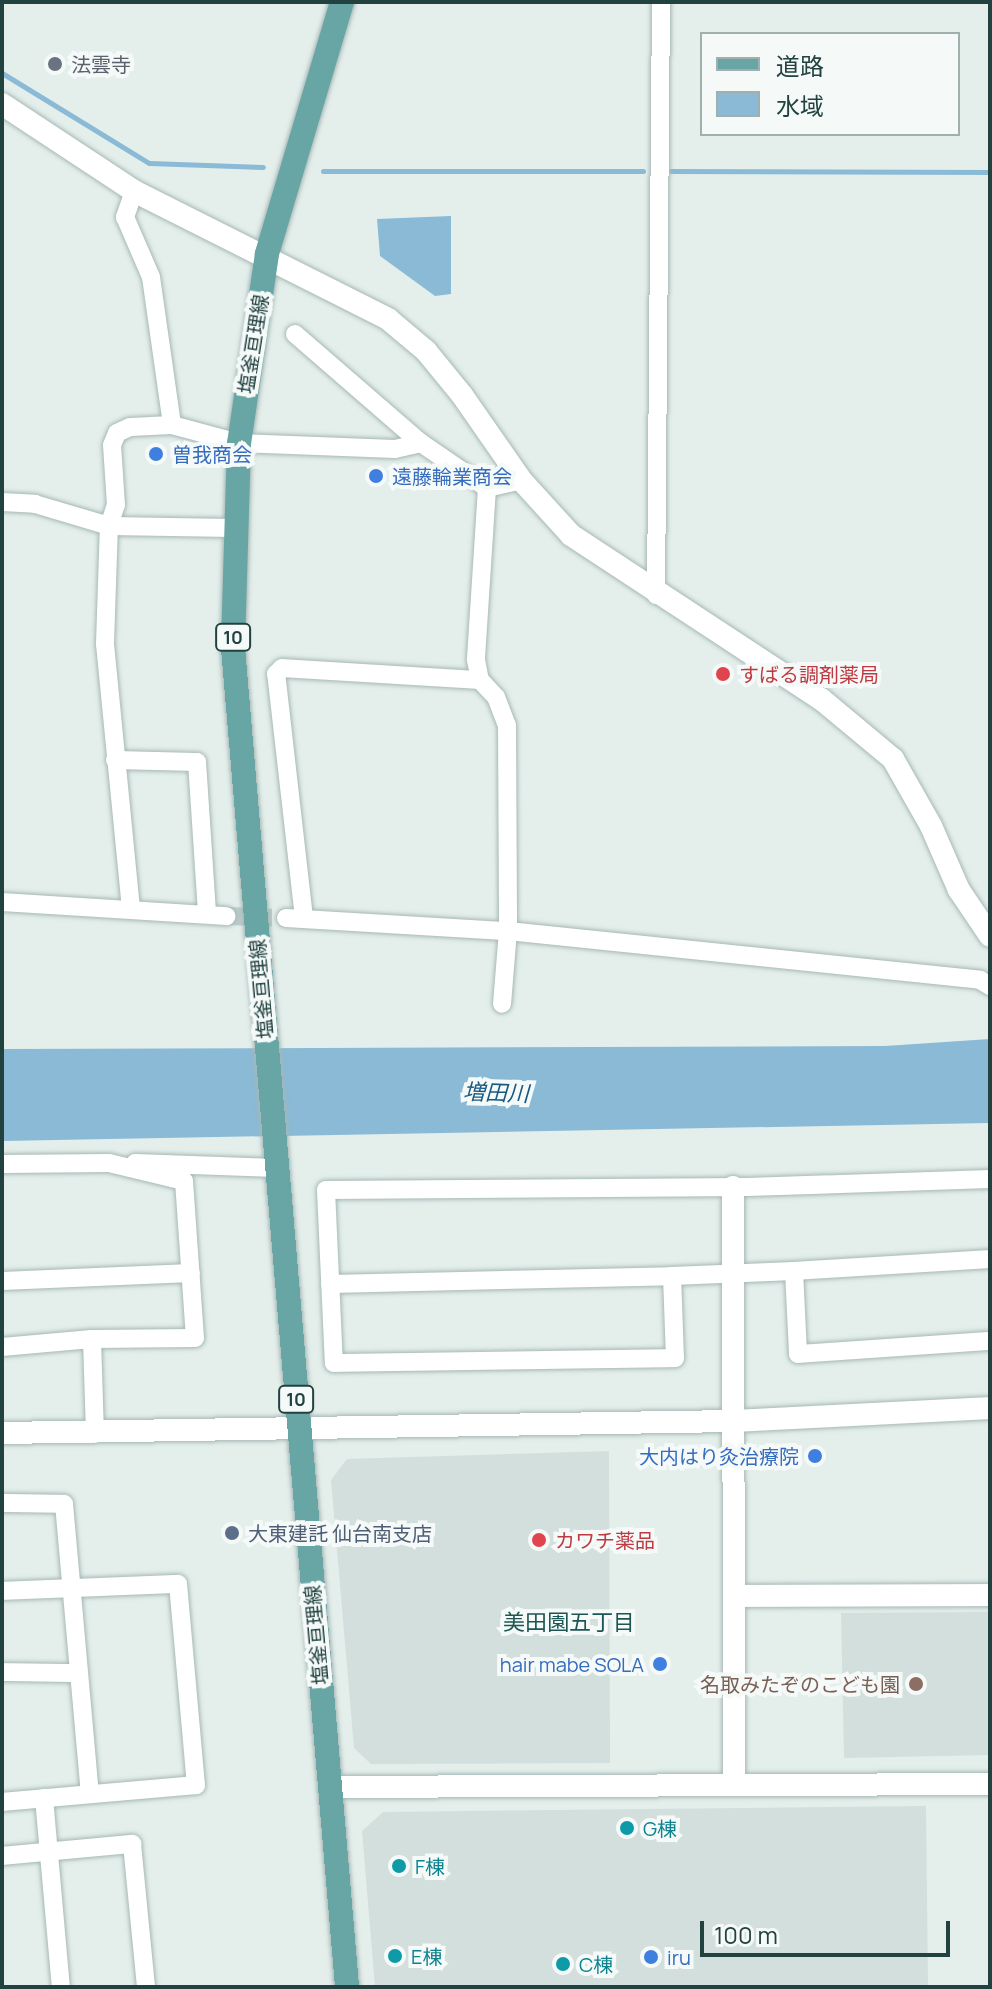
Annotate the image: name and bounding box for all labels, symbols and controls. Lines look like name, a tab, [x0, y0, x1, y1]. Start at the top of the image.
legend	[700, 32, 960, 136]
text: 道路	[776, 49, 824, 82]
place label: 法雲寺	[71, 52, 131, 76]
marker: 法雲寺	[46, 55, 64, 73]
text: 水域	[776, 89, 824, 122]
street label: 塩釜亘理線	[233, 293, 273, 395]
place label: 曽我商会	[172, 442, 252, 466]
marker: 曽我商会	[147, 445, 165, 463]
place label: 遠藤輪業商会	[392, 464, 512, 488]
marker: 遠藤輪業商会	[367, 467, 385, 485]
road number: 10	[215, 623, 251, 651]
place label: すばる調剤薬局	[739, 662, 879, 686]
marker: すばる調剤薬局	[714, 665, 732, 683]
street label: 塩釜亘理線	[245, 938, 277, 1040]
water label: 増田川	[463, 1079, 529, 1107]
road number: 10	[278, 1385, 314, 1413]
place label: 大内はり灸治療院	[639, 1444, 799, 1468]
marker: 大内はり灸治療院	[806, 1447, 824, 1465]
place label: 大東建託 仙台南支店	[248, 1521, 432, 1545]
marker: 大東建託 仙台南支店	[223, 1524, 241, 1542]
place label: カワチ薬品	[555, 1528, 655, 1552]
marker: カワチ薬品	[530, 1531, 548, 1549]
street label: 塩釜亘理線	[300, 1584, 332, 1686]
district label: 美田園五丁目	[503, 1610, 635, 1636]
place label: hair mabe SOLA	[500, 1652, 644, 1676]
marker: hair mabe SOLA	[651, 1655, 669, 1673]
place label: 名取みたぞのこども園	[700, 1672, 900, 1696]
marker: 名取みたぞのこども園	[907, 1675, 925, 1693]
place label: G棟	[643, 1816, 677, 1840]
marker: G棟	[618, 1819, 636, 1837]
place label: F棟	[415, 1854, 445, 1878]
marker: F棟	[390, 1857, 408, 1875]
scale bar	[704, 1905, 954, 1955]
text: 100 m	[714, 1918, 778, 1951]
place label: E棟	[411, 1944, 442, 1968]
place label: iru	[667, 1945, 691, 1969]
marker: E棟	[386, 1947, 404, 1965]
marker: iru	[642, 1948, 660, 1966]
place label: C棟	[579, 1952, 613, 1976]
marker: C棟	[554, 1955, 572, 1973]

